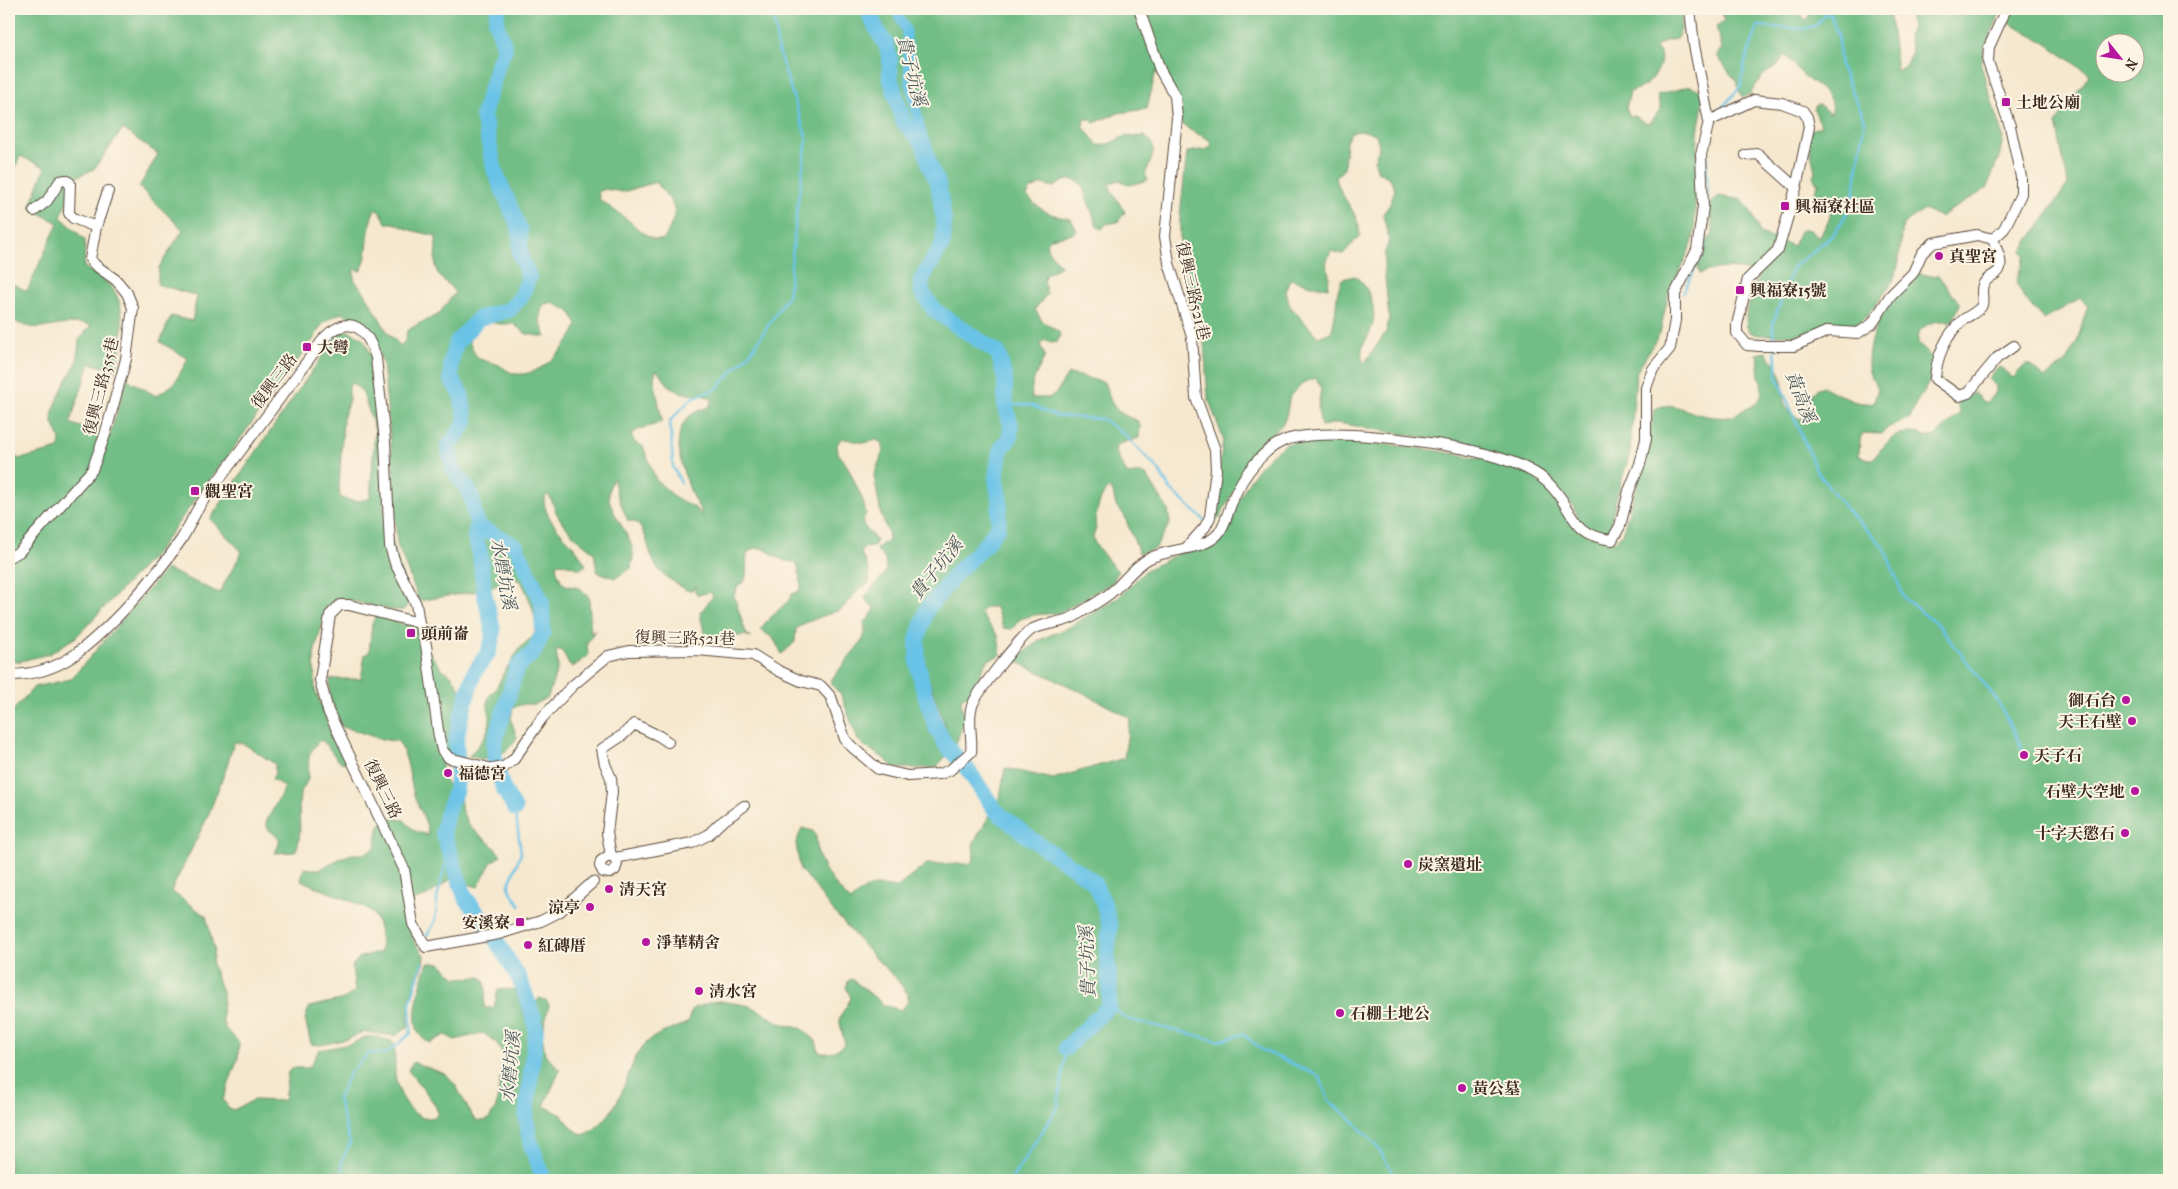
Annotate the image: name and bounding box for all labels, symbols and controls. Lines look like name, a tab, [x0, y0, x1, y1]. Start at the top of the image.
north arrow	[2096, 32, 2146, 82]
water label: 貴子坑溪	[892, 34, 930, 110]
text: N	[2121, 55, 2141, 73]
place label: 土地公廟	[2016, 93, 2080, 112]
marker: 土地公廟	[2000, 96, 2012, 108]
place label: 興福寮社區	[1795, 197, 1875, 216]
marker: 興福寮社區	[1779, 200, 1791, 212]
street label: 復興三路521巷	[1172, 240, 1214, 342]
place label: 真聖宮	[1949, 247, 1997, 266]
marker: 真聖宮	[1933, 250, 1945, 262]
place label: 興福寮15號	[1750, 281, 1827, 300]
marker: 興福寮15號	[1734, 284, 1746, 296]
street label: 復興三路355巷	[80, 335, 122, 437]
place label: 大彎	[317, 338, 349, 357]
marker: 大彎	[301, 341, 313, 353]
street label: 復興三路	[247, 350, 301, 412]
water label: 黃高溪	[1781, 368, 1820, 428]
place label: 觀聖宮	[205, 482, 253, 501]
marker: 觀聖宮	[189, 485, 201, 497]
water label: 貴子坑溪	[906, 533, 969, 604]
water label: 水磨坑溪	[486, 537, 520, 613]
place label: 頭前崙	[421, 624, 469, 643]
marker: 頭前崙	[405, 627, 417, 639]
street label: 復興三路521巷	[634, 628, 736, 648]
place label: 御石台	[2068, 691, 2116, 710]
marker: 御石台	[2120, 694, 2132, 706]
place label: 天王石壁	[2058, 712, 2122, 731]
marker: 天王石壁	[2126, 715, 2138, 727]
place label: 天子石	[2034, 746, 2082, 765]
marker: 天子石	[2018, 749, 2030, 761]
street label: 復興三路	[360, 756, 406, 822]
place label: 福德宮	[458, 764, 506, 783]
marker: 福德宮	[442, 767, 454, 779]
place label: 石壁大空地	[2045, 782, 2125, 801]
marker: 石壁大空地	[2129, 785, 2141, 797]
place label: 十字天懲石	[2035, 824, 2115, 843]
marker: 十字天懲石	[2119, 827, 2131, 839]
place label: 炭窯遺址	[1418, 855, 1482, 874]
marker: 炭窯遺址	[1402, 858, 1414, 870]
place label: 清天宮	[619, 880, 667, 899]
marker: 清天宮	[603, 883, 615, 895]
place label: 涼亭	[548, 898, 580, 917]
marker: 涼亭	[584, 901, 596, 913]
place label: 安溪寮	[462, 913, 510, 932]
marker: 安溪寮	[514, 916, 526, 928]
water label: 貴子坑溪	[1076, 924, 1100, 998]
place label: 淨華精舍	[656, 933, 720, 952]
place label: 紅磚厝	[538, 936, 586, 955]
marker: 淨華精舍	[640, 936, 652, 948]
marker: 紅磚厝	[522, 939, 534, 951]
place label: 清水宮	[709, 982, 757, 1001]
marker: 清水宮	[693, 985, 705, 997]
place label: 石棚土地公	[1350, 1004, 1430, 1023]
marker: 石棚土地公	[1334, 1007, 1346, 1019]
water label: 水磨坑溪	[497, 1028, 525, 1104]
place label: 黃公墓	[1472, 1079, 1520, 1098]
marker: 黃公墓	[1456, 1082, 1468, 1094]

